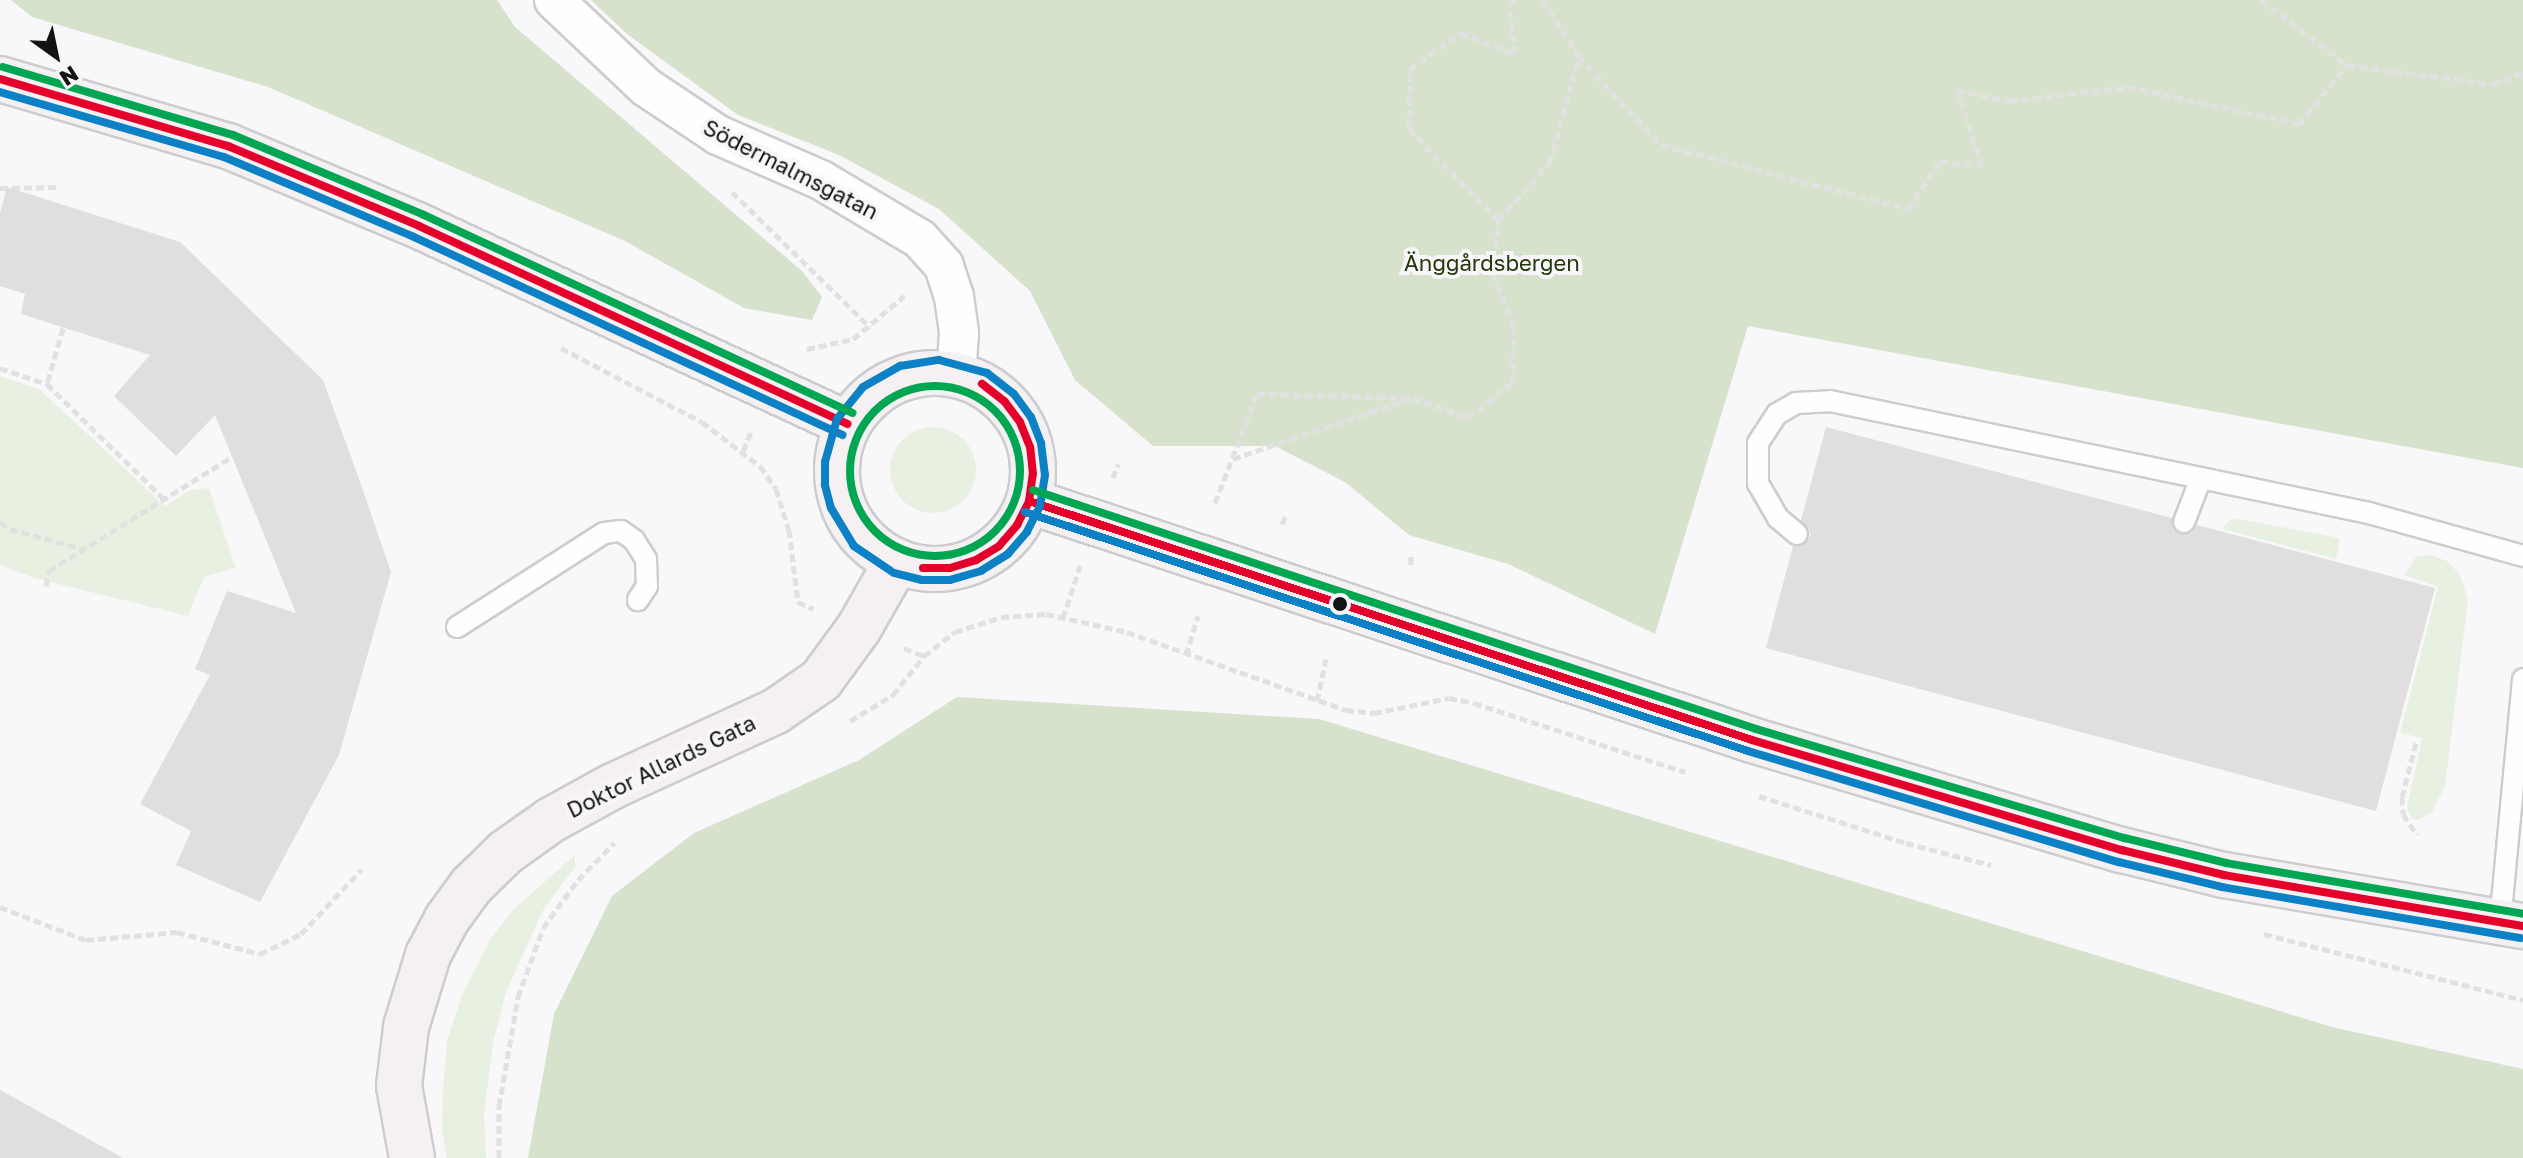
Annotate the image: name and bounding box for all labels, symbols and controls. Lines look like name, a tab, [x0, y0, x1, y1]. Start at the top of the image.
north arrow	[16, 16, 96, 96]
text: N	[55, 61, 84, 92]
street label: Södermalmsgatan	[699, 113, 883, 225]
park label: Änggårdsbergen	[1404, 250, 1580, 276]
unlabelled marker	[1332, 596, 1348, 612]
street label: Doktor Allards Gata	[562, 709, 760, 823]

